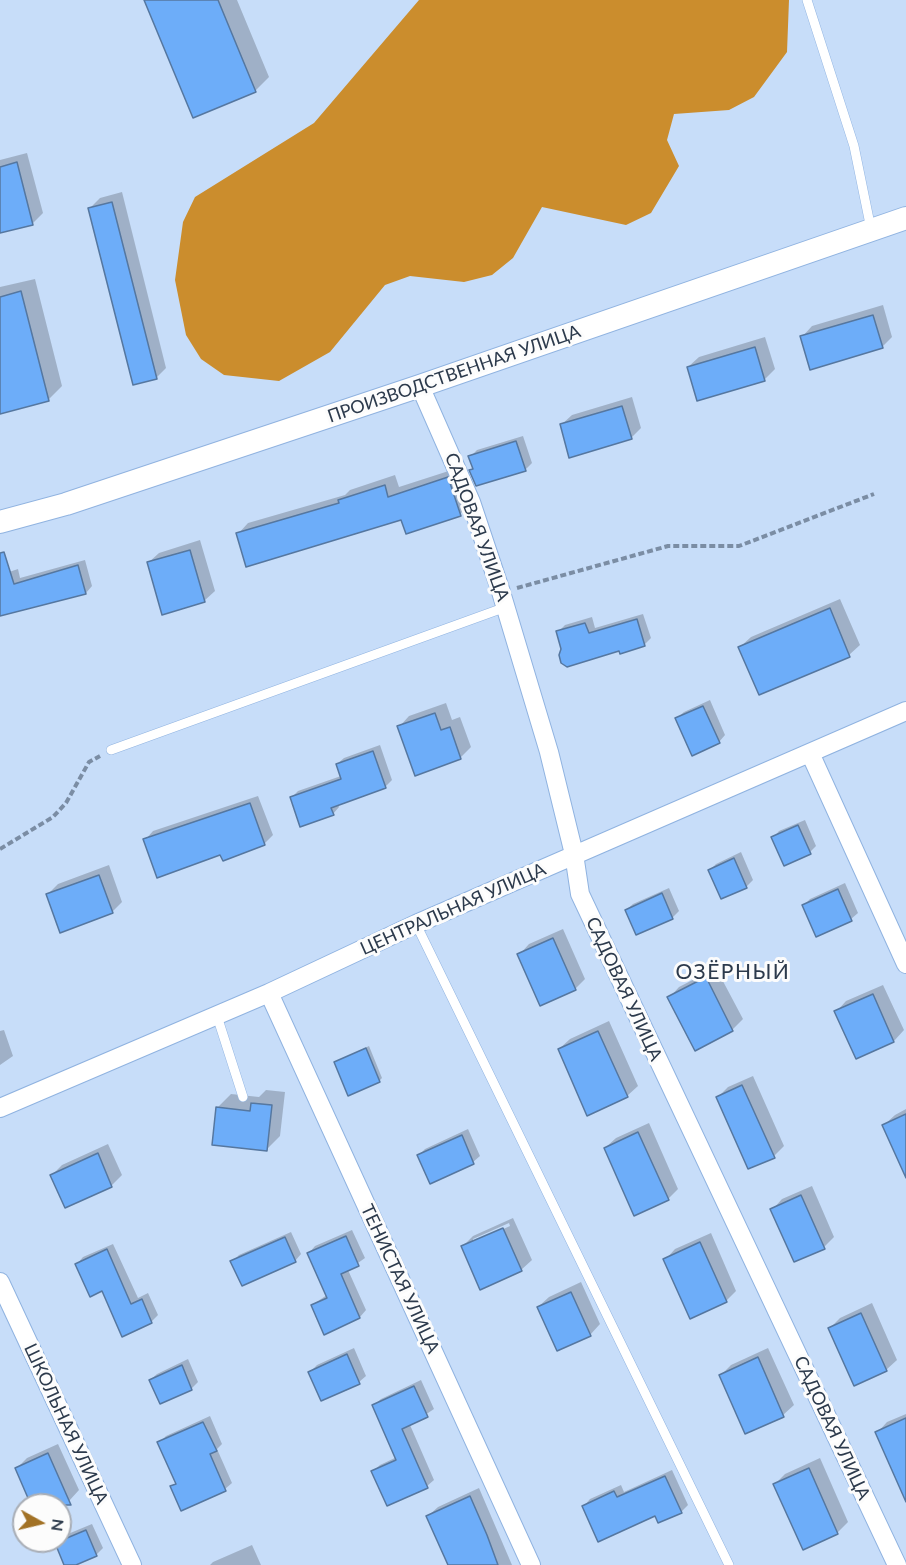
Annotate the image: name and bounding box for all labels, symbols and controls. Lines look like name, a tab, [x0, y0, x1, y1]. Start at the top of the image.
street label: ПРОИЗВОДСТВЕННАЯ УЛИЦА	[325, 320, 583, 428]
street label: САДОВАЯ УЛИЦА	[440, 450, 514, 604]
street label: ЦЕНТРАЛЬНАЯ УЛИЦА	[357, 858, 549, 960]
street label: САДОВАЯ УЛИЦА	[581, 914, 667, 1064]
district label: ОЗЁРНЫЙ	[676, 959, 790, 985]
street label: ТЕНИСТАЯ УЛИЦА	[356, 1201, 444, 1357]
street label: ШКОЛЬНАЯ УЛИЦА	[19, 1340, 113, 1508]
street label: САДОВАЯ УЛИЦА	[789, 1353, 875, 1503]
north arrow	[12, 1493, 72, 1553]
text: N	[48, 1518, 69, 1533]

